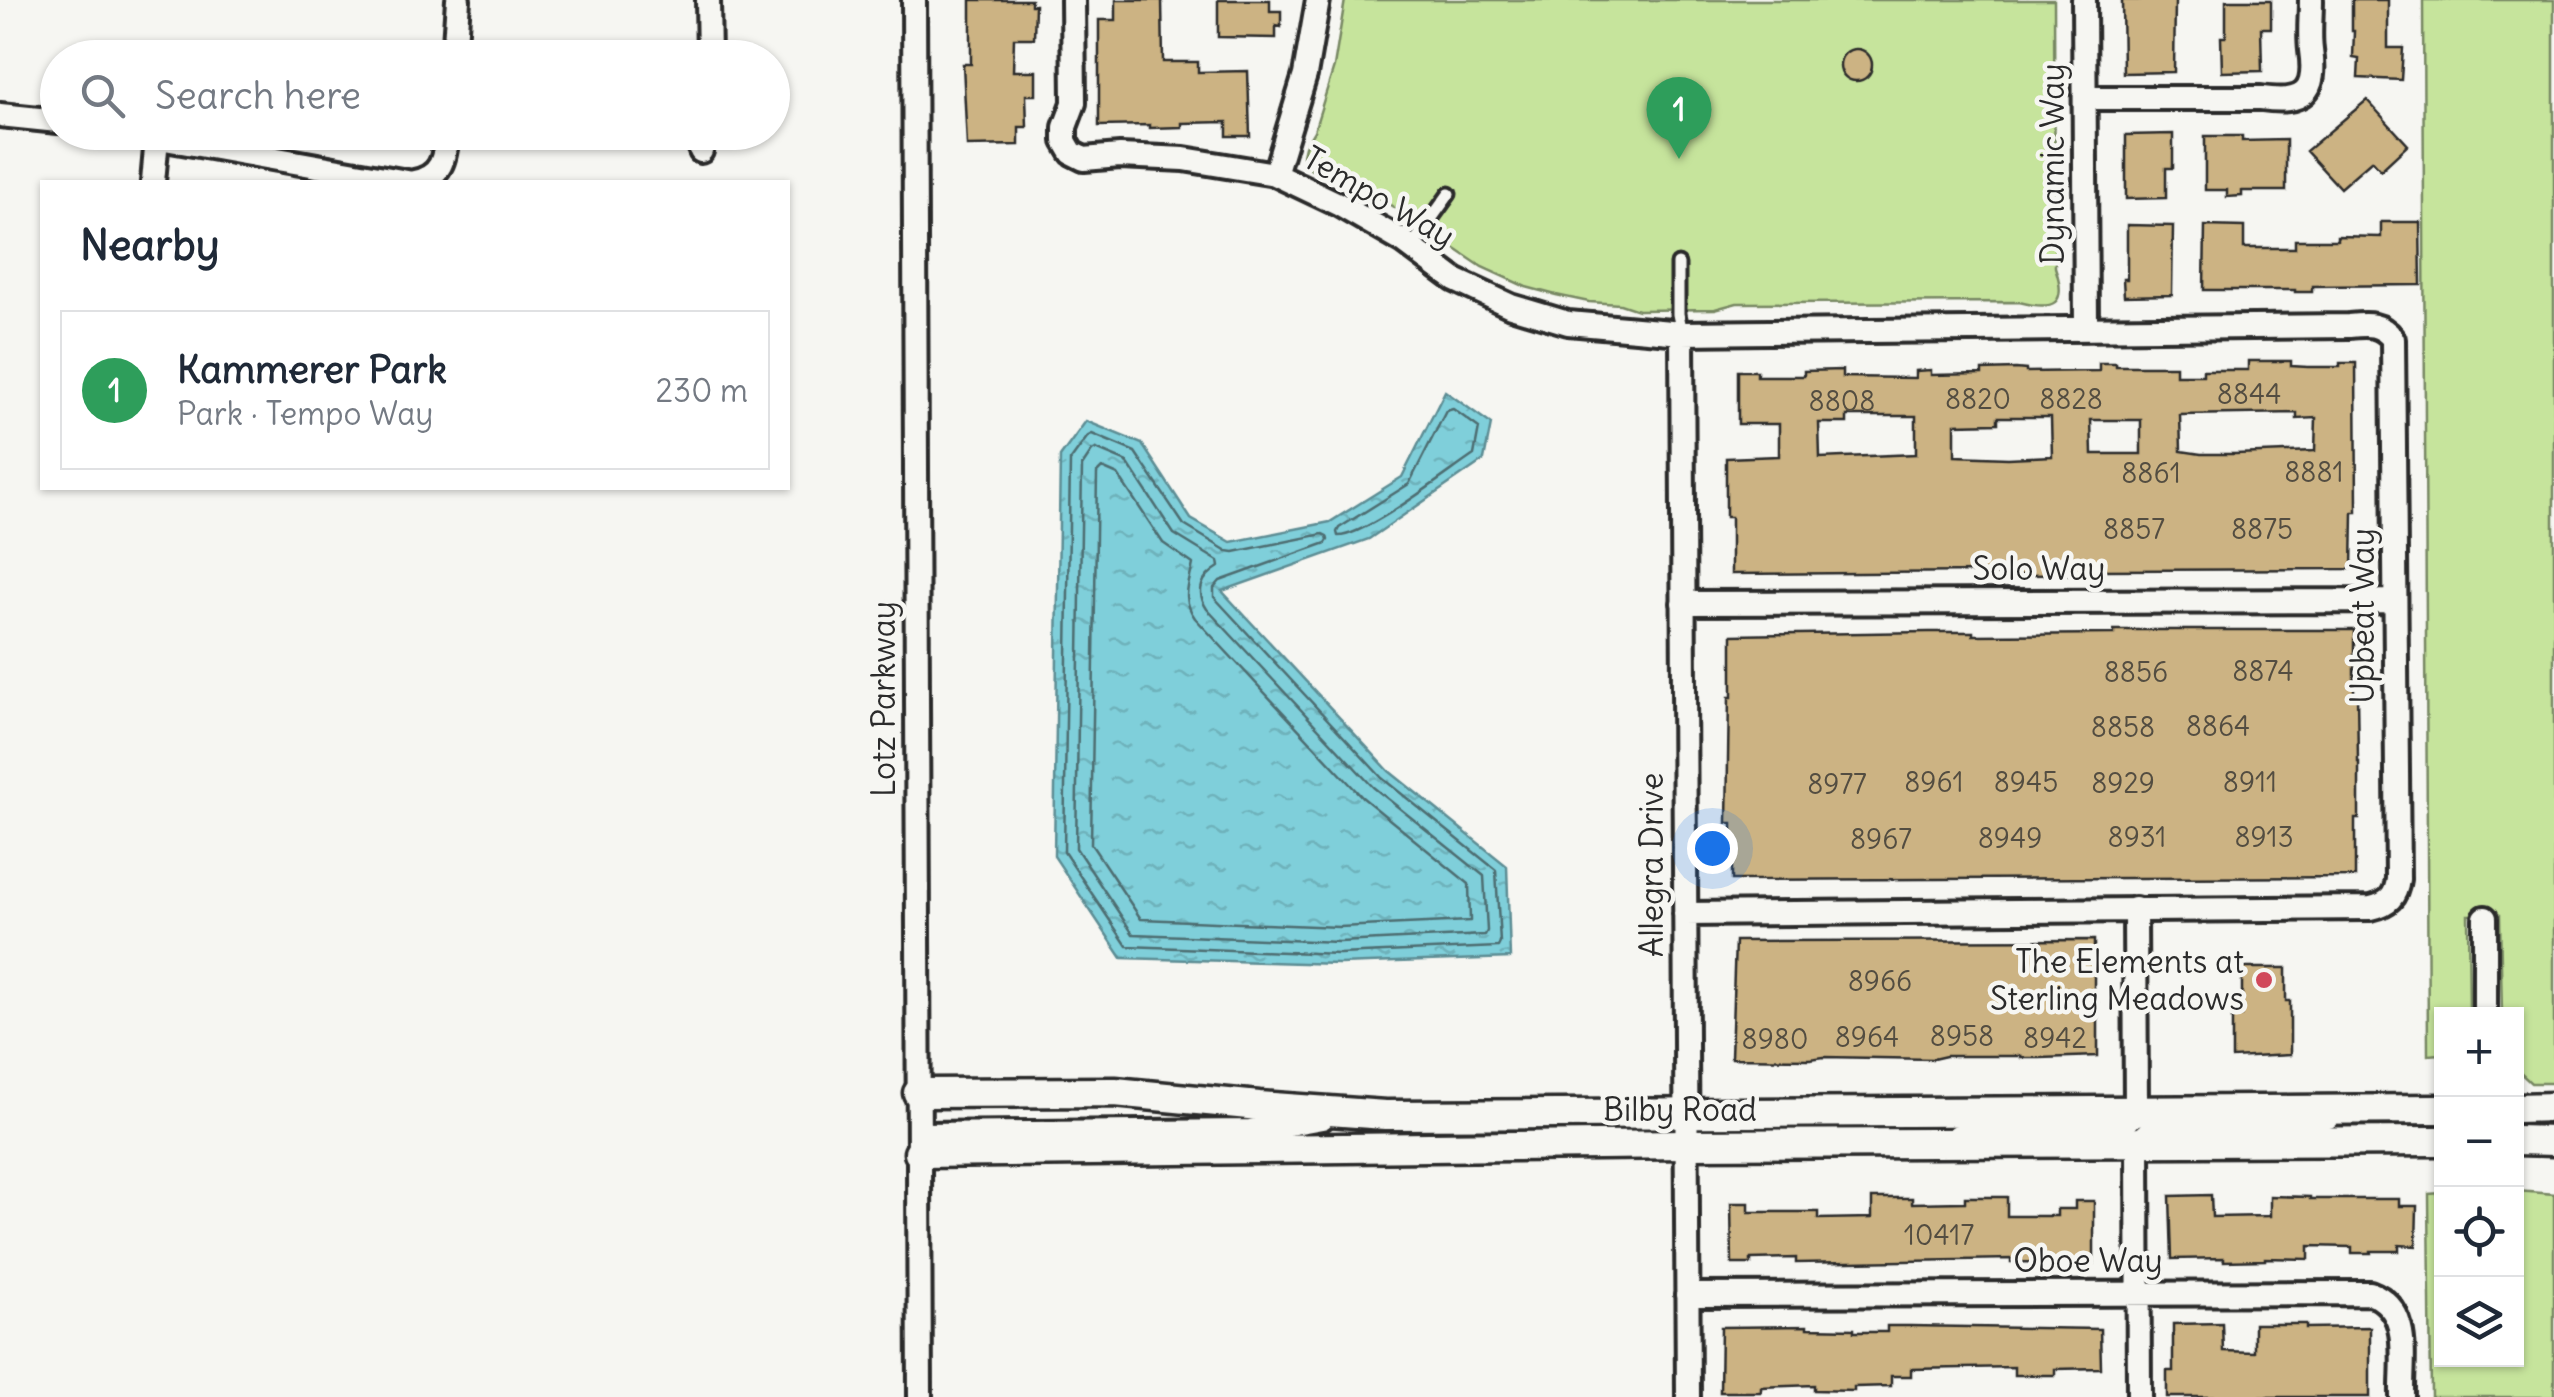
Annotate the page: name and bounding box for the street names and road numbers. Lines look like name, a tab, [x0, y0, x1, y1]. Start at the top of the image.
street label: Dynamic Way	[2032, 63, 2073, 265]
street label: Tempo Way	[1296, 137, 1462, 256]
street label: Upbeat Way	[2342, 528, 2383, 704]
street label: Solo Way	[1973, 548, 2105, 589]
street label: Lotz Parkway	[863, 601, 904, 797]
street label: Allegra Drive	[1631, 773, 1672, 957]
street label: Bilby Road	[1603, 1089, 1757, 1130]
street label: Oboe Way	[2013, 1240, 2163, 1281]

